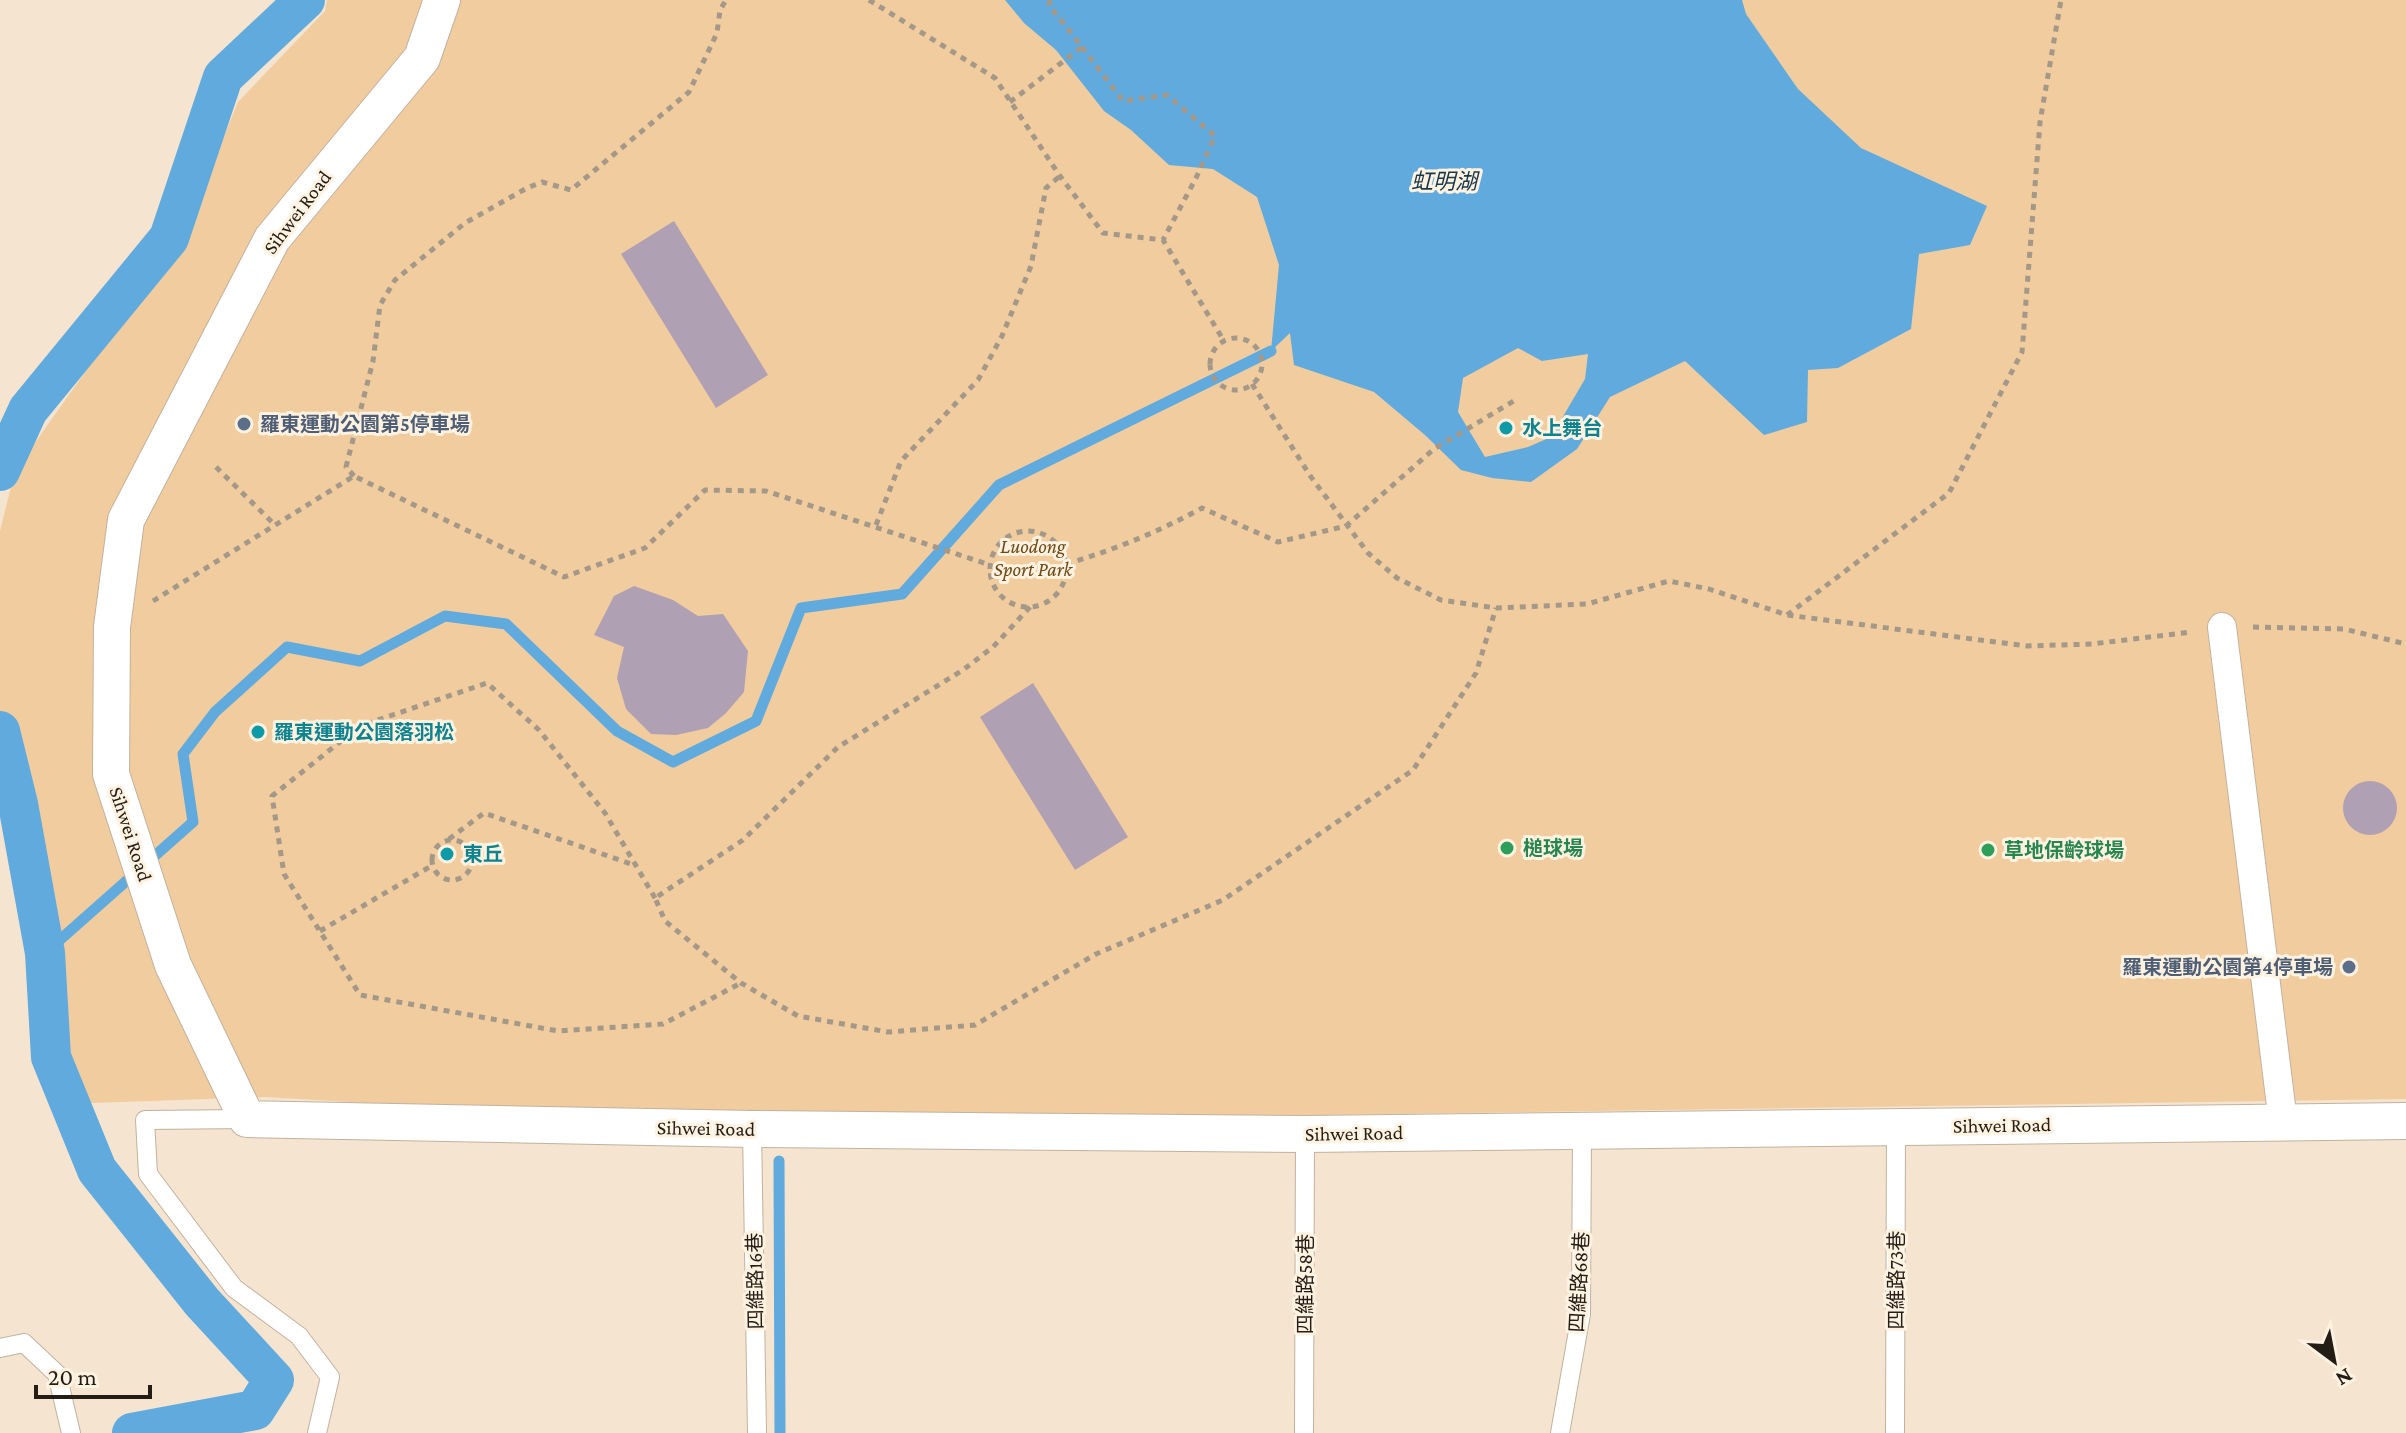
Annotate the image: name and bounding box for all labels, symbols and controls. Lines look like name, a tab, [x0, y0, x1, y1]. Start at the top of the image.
street label: Sihwei Road	[259, 166, 336, 258]
water label: 虹明湖	[1411, 169, 1480, 194]
place label: 羅東運動公園第5停車場	[260, 413, 470, 435]
marker: 羅東運動公園第5停車場	[235, 415, 253, 433]
place label: 水上舞台	[1522, 417, 1602, 439]
marker: 水上舞台	[1497, 419, 1515, 437]
park label: Luodong Sport Park	[994, 535, 1074, 581]
place label: 羅東運動公園落羽松	[274, 721, 454, 743]
marker: 羅東運動公園落羽松	[249, 723, 267, 741]
street label: Sihwei Road	[105, 784, 157, 885]
place label: 槌球場	[1523, 837, 1583, 859]
marker: 槌球場	[1498, 839, 1516, 857]
place label: 草地保齡球場	[2004, 839, 2124, 861]
marker: 草地保齡球場	[1979, 841, 1997, 859]
place label: 東丘	[463, 843, 503, 865]
marker: 東丘	[438, 845, 456, 863]
place label: 羅東運動公園第4停車場	[2122, 956, 2333, 978]
marker: 羅東運動公園第4停車場	[2340, 958, 2358, 976]
street label: Sihwei Road	[1953, 1113, 2052, 1137]
street label: Sihwei Road	[657, 1116, 756, 1140]
street label: Sihwei Road	[1305, 1121, 1404, 1145]
street label: 四維路68巷	[1565, 1231, 1593, 1333]
street label: 四維路73巷	[1885, 1231, 1907, 1329]
street label: 四維路16巷	[743, 1232, 767, 1330]
street label: 四維路58巷	[1294, 1234, 1316, 1334]
north arrow	[2294, 1321, 2374, 1401]
scale bar	[36, 1349, 150, 1399]
text: 20 m	[48, 1363, 97, 1390]
text: N	[2331, 1363, 2357, 1392]

